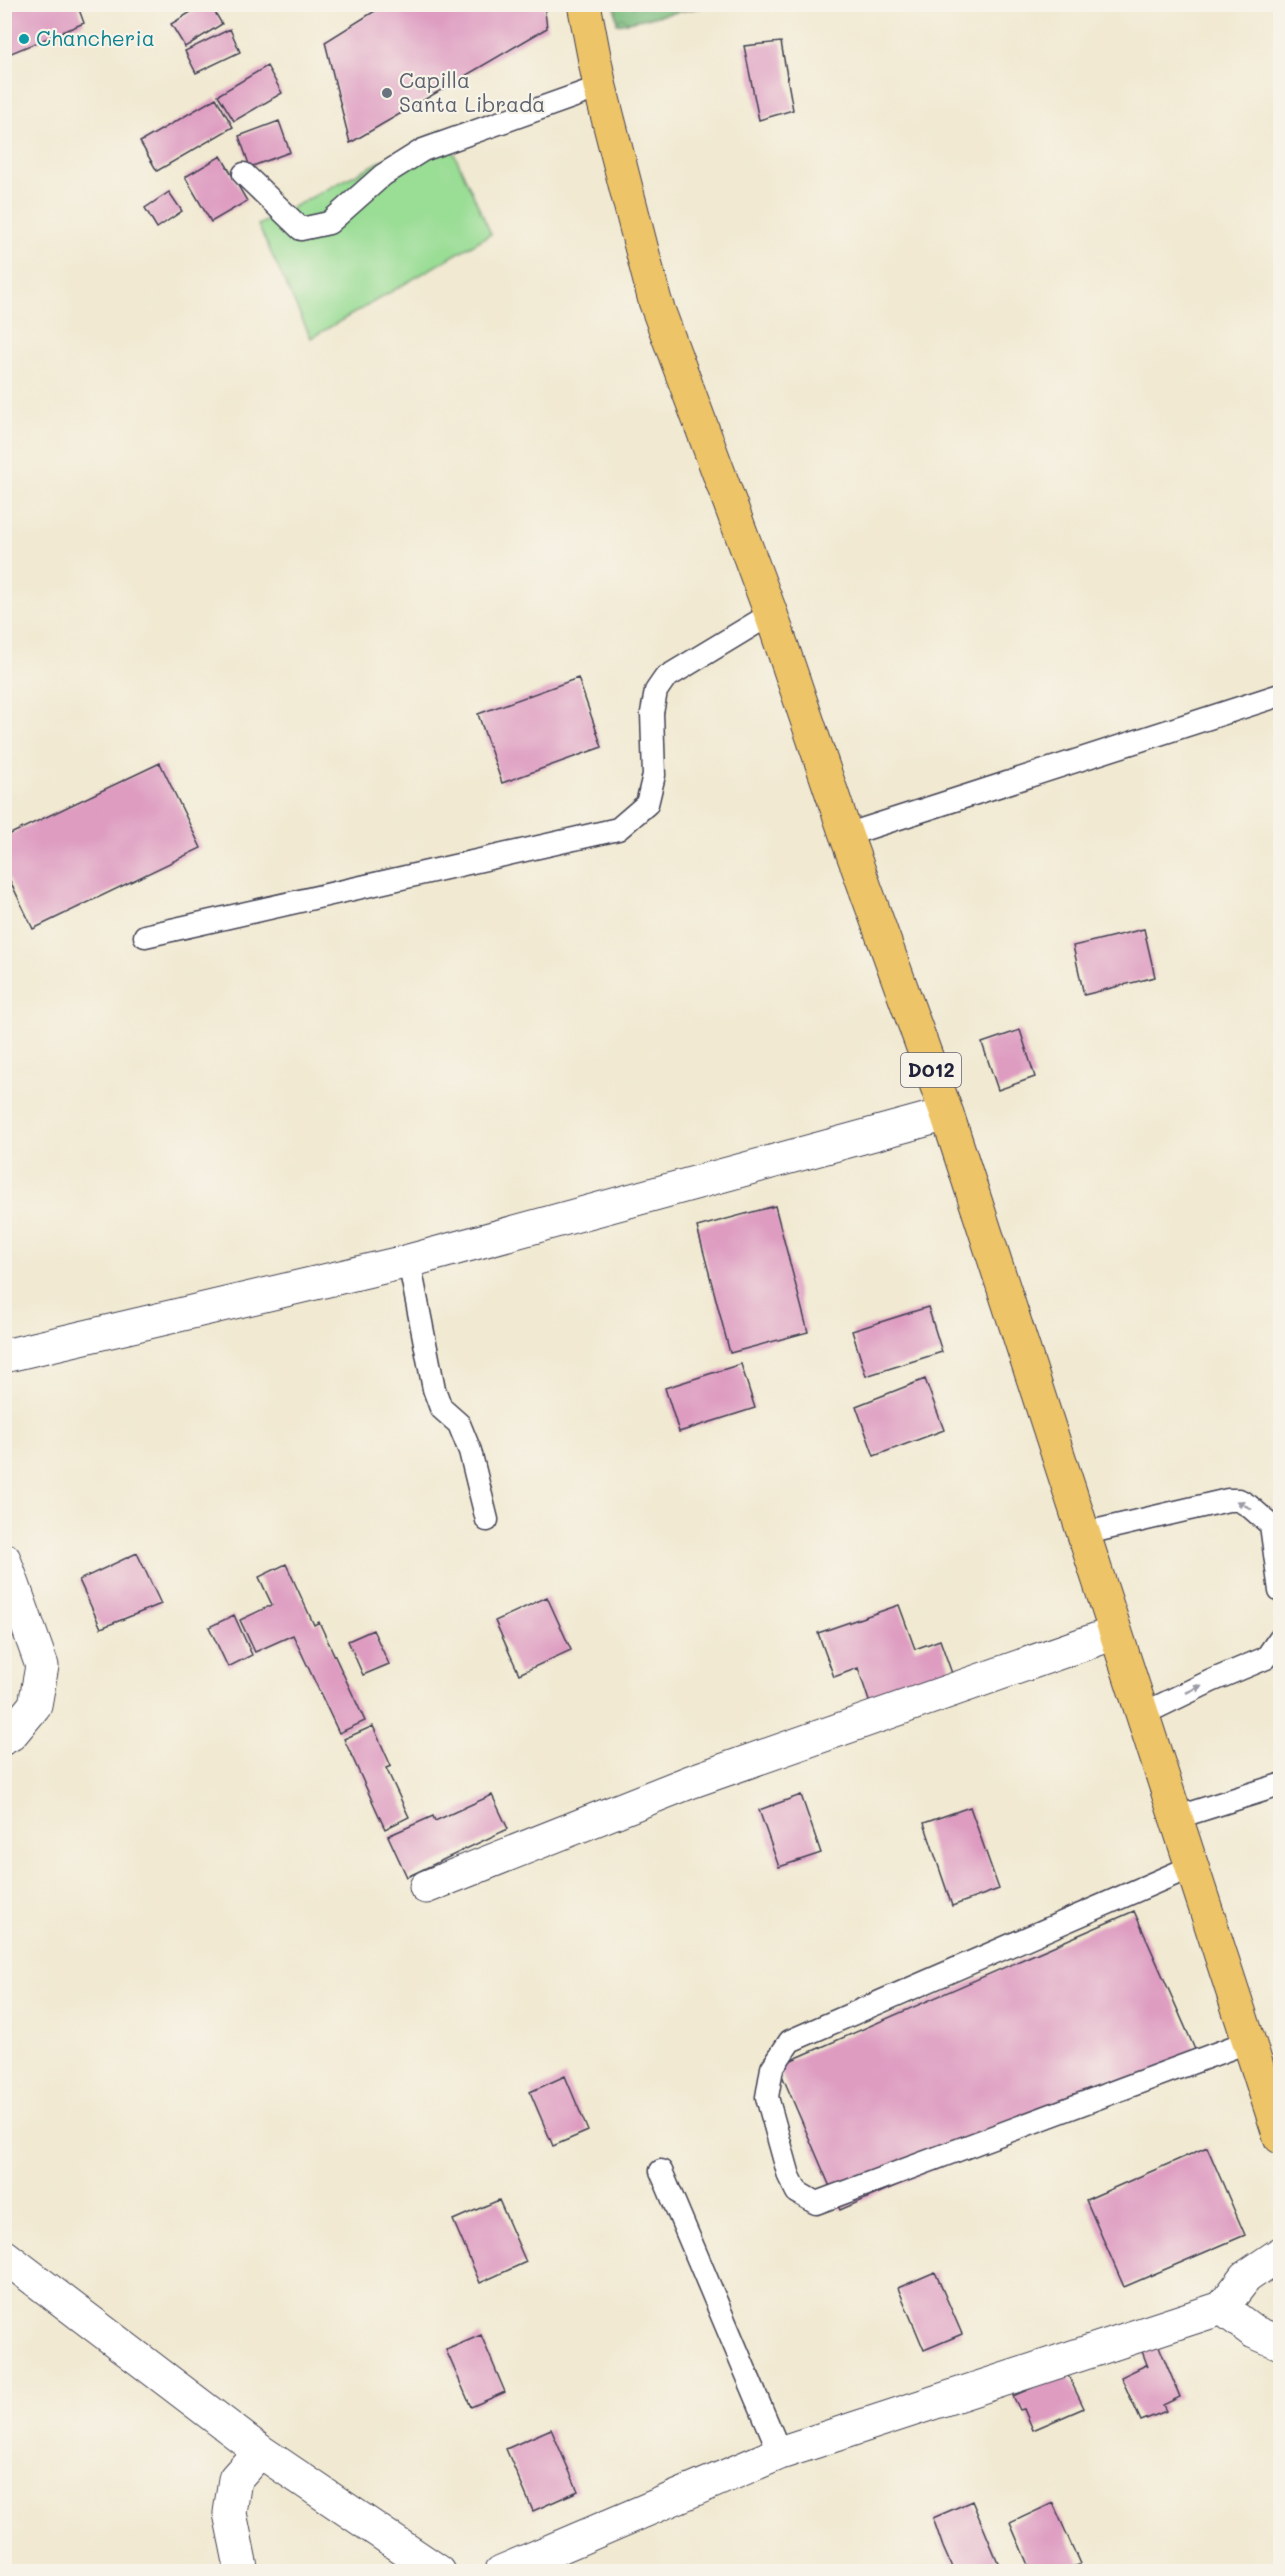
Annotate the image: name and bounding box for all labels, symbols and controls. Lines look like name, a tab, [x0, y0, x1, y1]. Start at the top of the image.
place label: Chancheria	[36, 24, 155, 51]
marker: Chancheria	[17, 32, 31, 46]
place label: Capilla Santa Librada	[399, 66, 545, 117]
marker: Capilla Santa Librada	[380, 86, 394, 100]
road number: D012	[901, 1053, 961, 1087]
one-way arrow	[1235, 1500, 1252, 1510]
one-way arrow	[1186, 1684, 1203, 1694]

